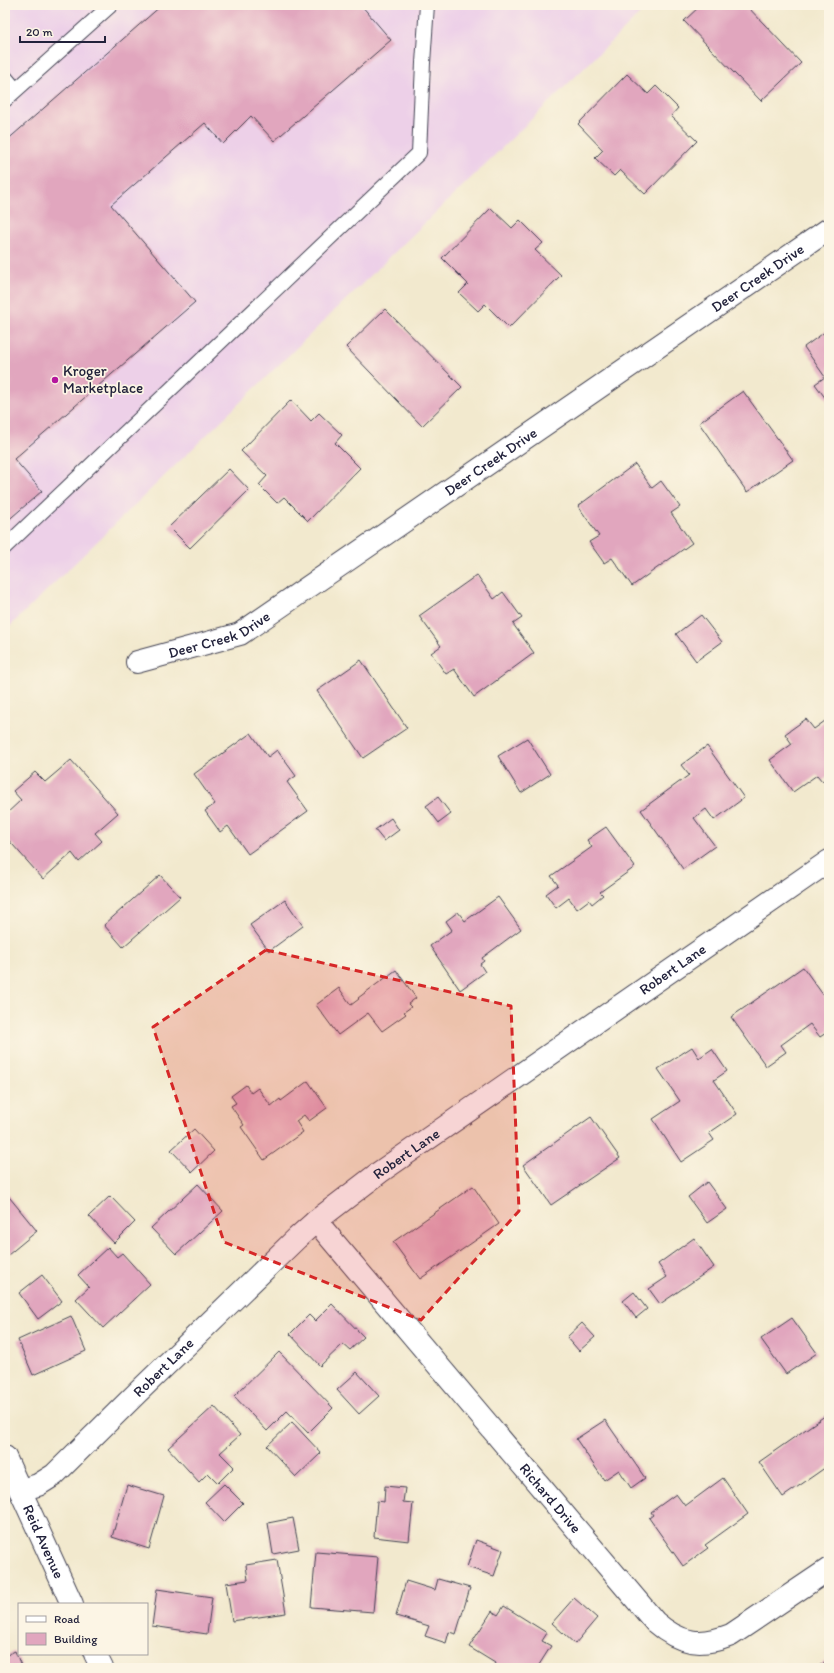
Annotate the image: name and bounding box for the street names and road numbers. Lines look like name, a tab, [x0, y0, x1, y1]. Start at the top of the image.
street label: Deer Creek Drive	[708, 240, 807, 316]
street label: Deer Creek Drive	[441, 423, 540, 500]
street label: Deer Creek Drive	[166, 607, 273, 662]
street label: Robert Lane	[636, 940, 709, 999]
street label: Robert Lane	[369, 1124, 443, 1183]
street label: Robert Lane	[129, 1334, 197, 1401]
street label: Richard Drive	[516, 1460, 585, 1537]
street label: Reid Avenue	[19, 1502, 68, 1581]

